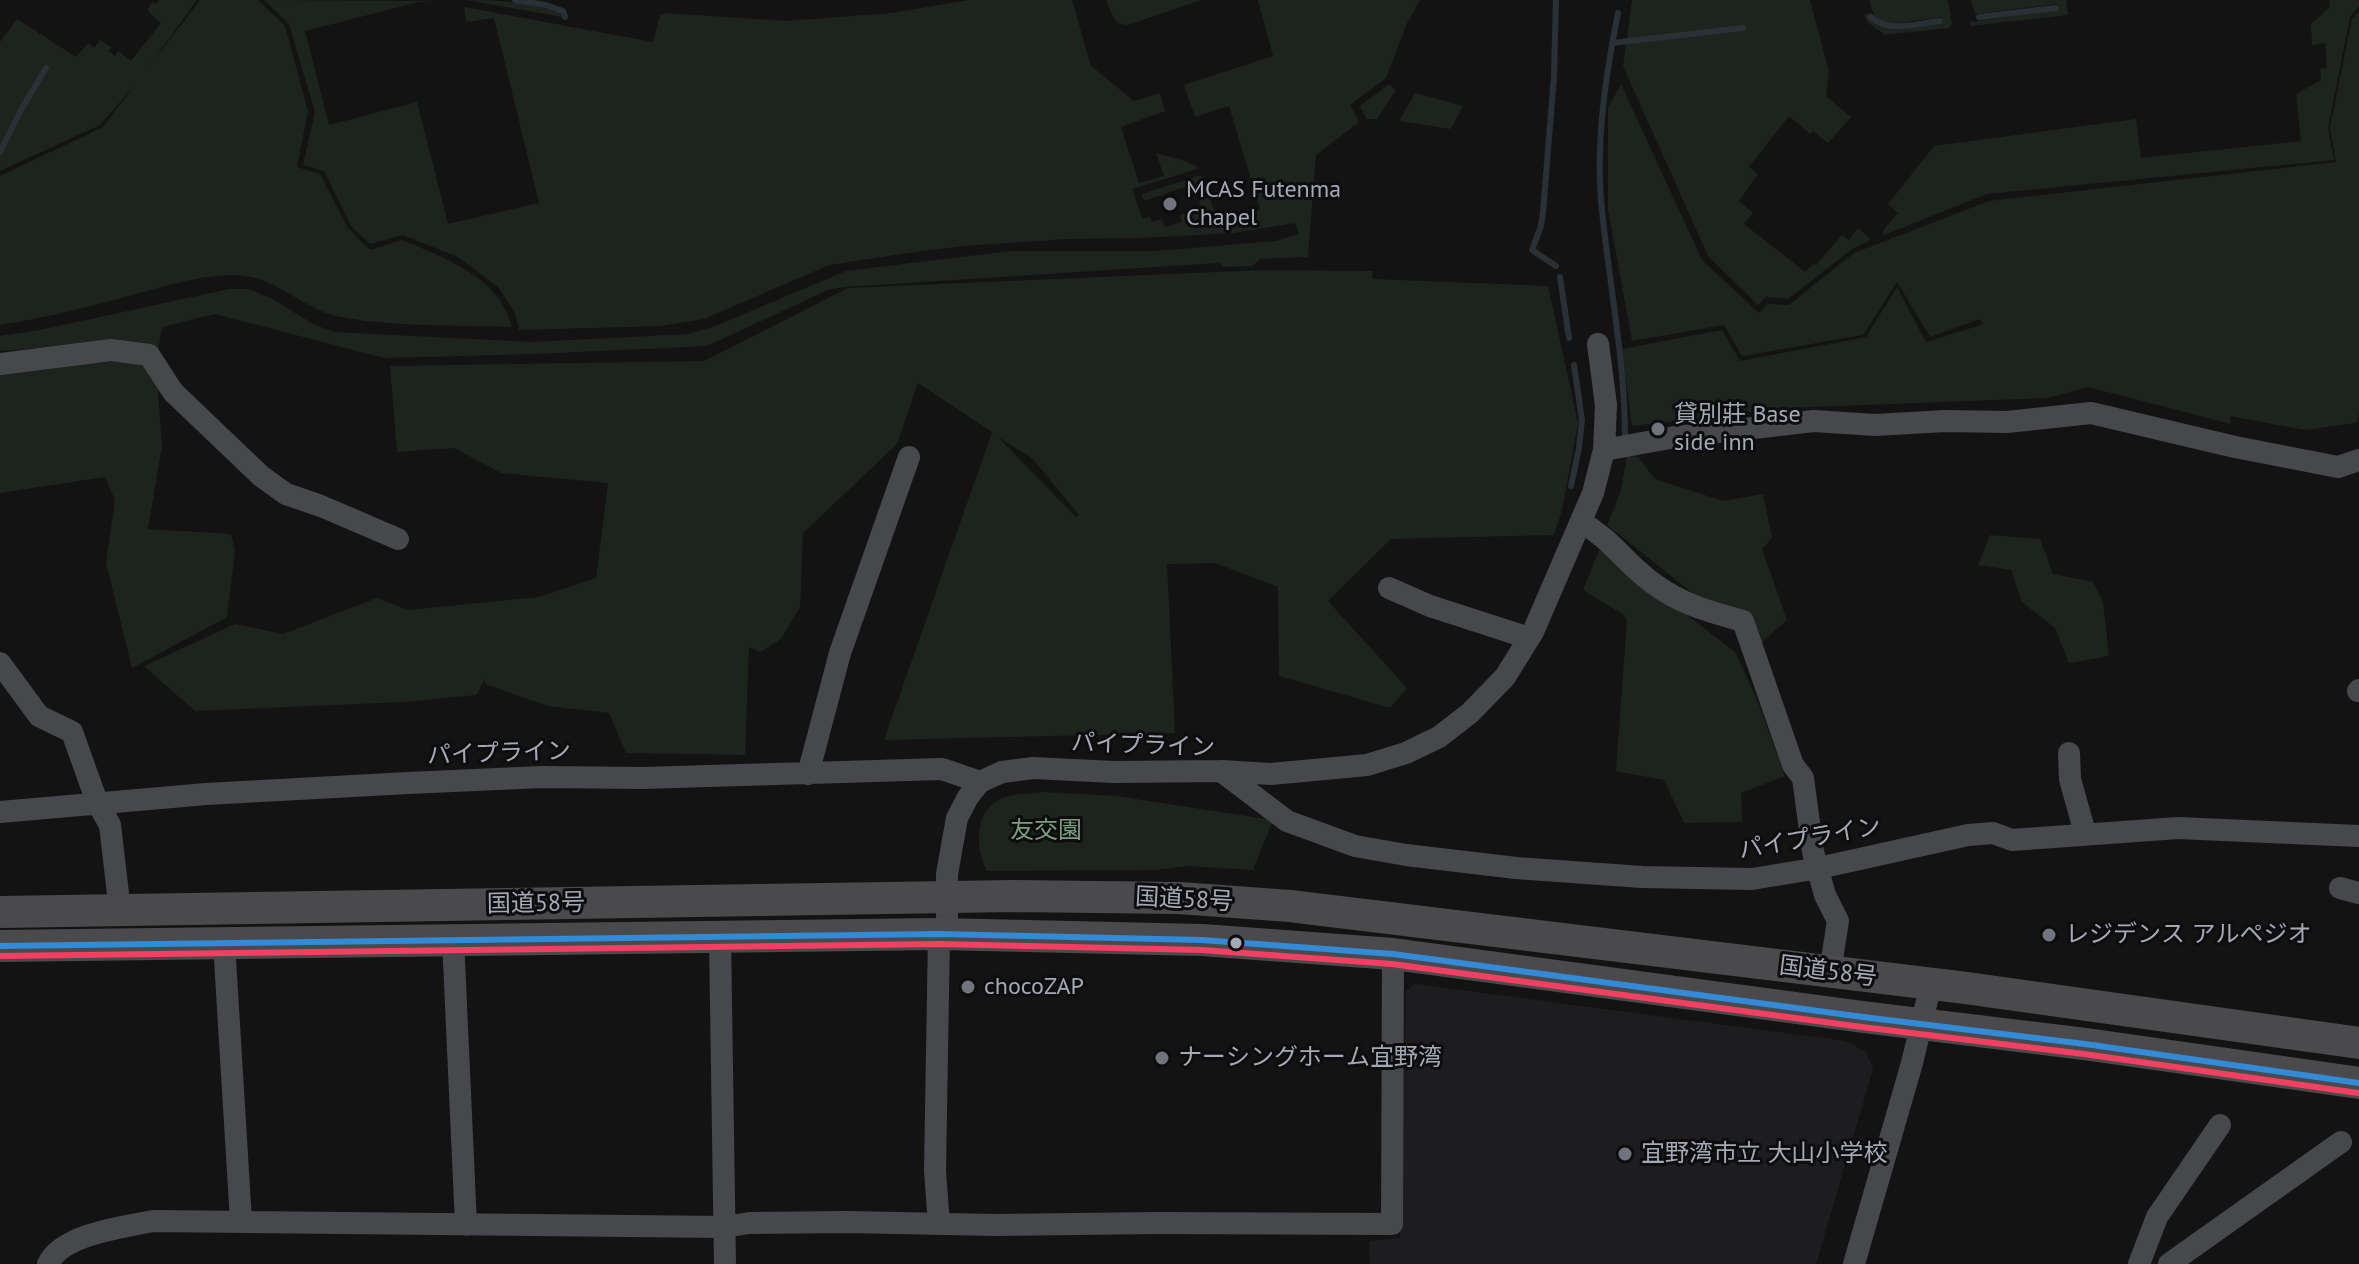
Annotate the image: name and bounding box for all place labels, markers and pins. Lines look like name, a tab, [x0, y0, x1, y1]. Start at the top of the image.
place label: MCAS Futenma Chapel	[1186, 176, 1341, 232]
marker: MCAS Futenma Chapel	[1161, 195, 1179, 213]
place label: 貸別莊 Base side inn	[1674, 401, 1801, 457]
marker: 貸別莊 Base side inn	[1649, 420, 1667, 438]
place label: レジデンス アルペジオ	[2065, 921, 2311, 949]
marker: レジデンス アルペジオ	[2040, 926, 2058, 944]
unlabelled marker	[1228, 935, 1244, 951]
place label: chocoZAP	[984, 973, 1084, 1001]
marker: chocoZAP	[959, 978, 977, 996]
place label: ナーシングホーム宜野湾	[1178, 1044, 1442, 1072]
marker: ナーシングホーム宜野湾	[1153, 1049, 1171, 1067]
place label: 宜野湾市立 大山小学校	[1641, 1140, 1887, 1168]
marker: 宜野湾市立 大山小学校	[1616, 1145, 1634, 1163]

